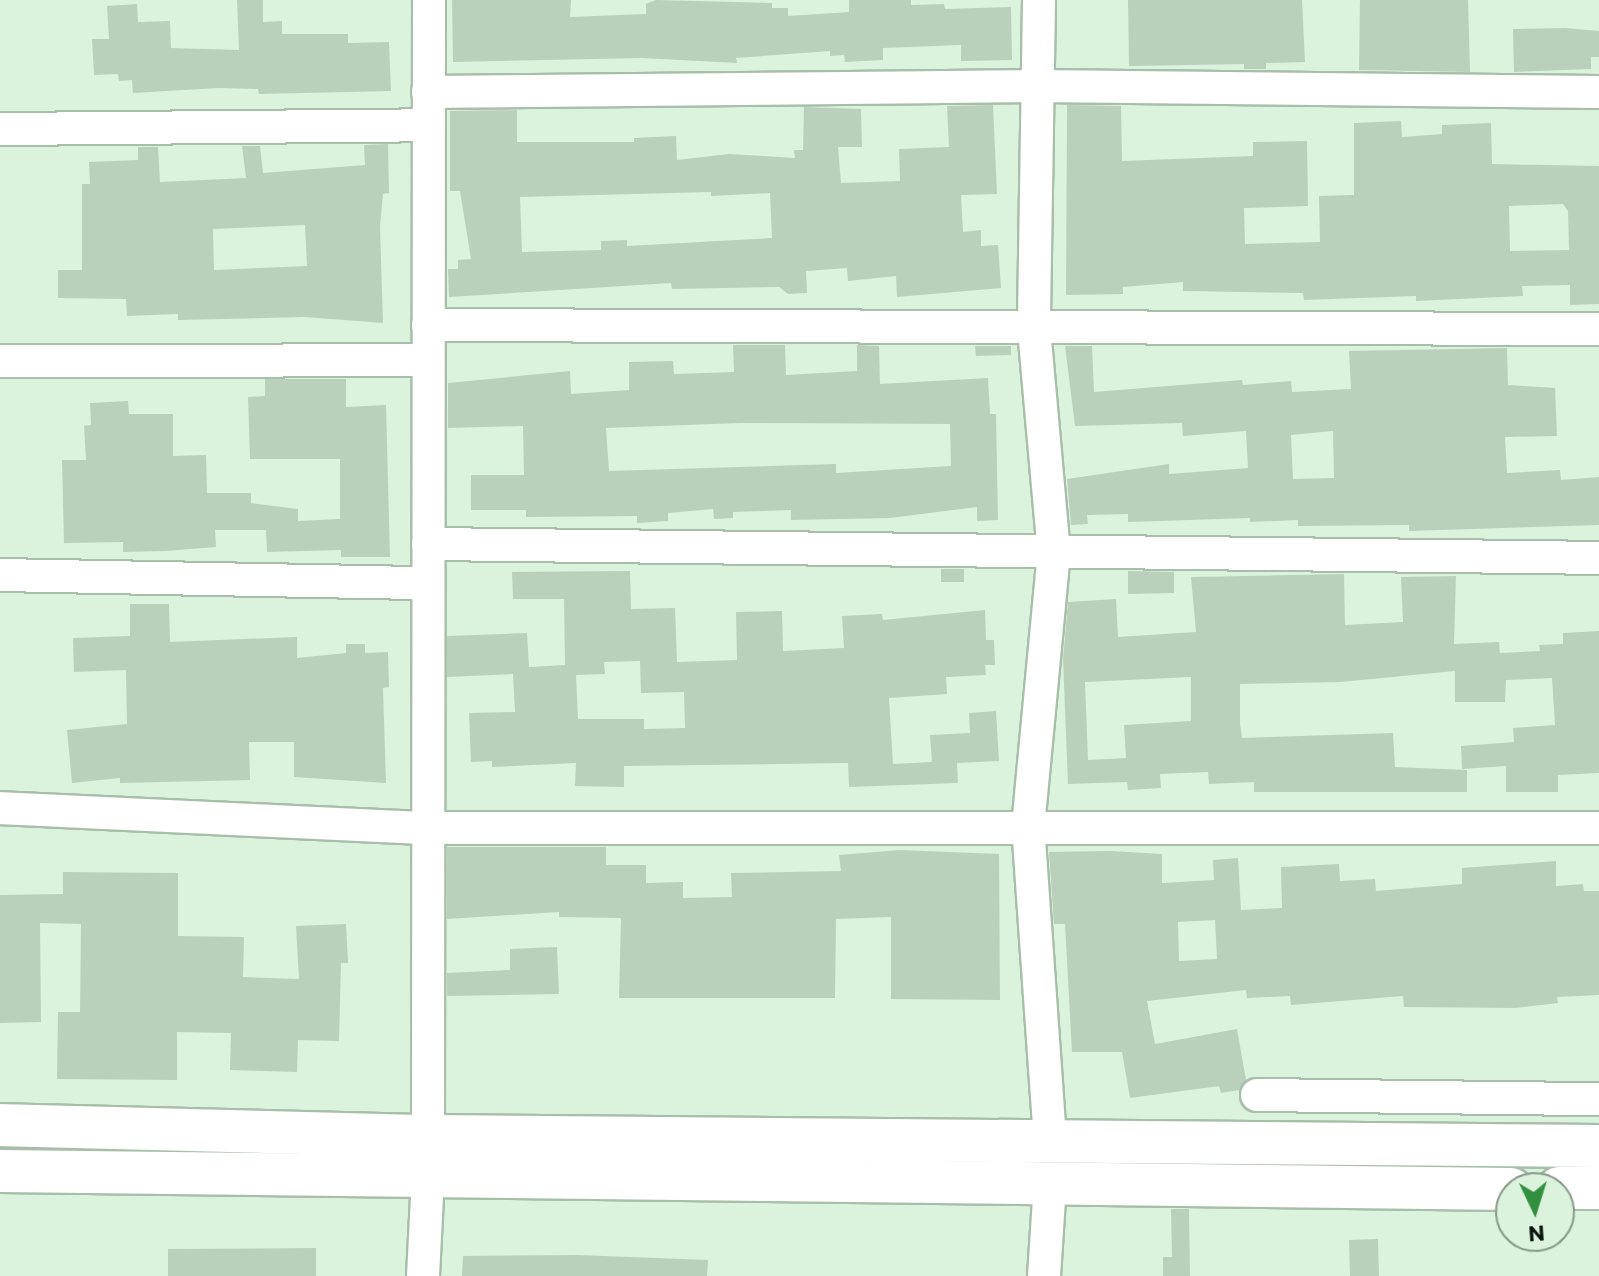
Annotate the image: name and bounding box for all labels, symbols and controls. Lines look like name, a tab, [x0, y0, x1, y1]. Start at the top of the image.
north arrow	[1495, 1172, 1575, 1252]
text: N	[1527, 1220, 1546, 1248]

